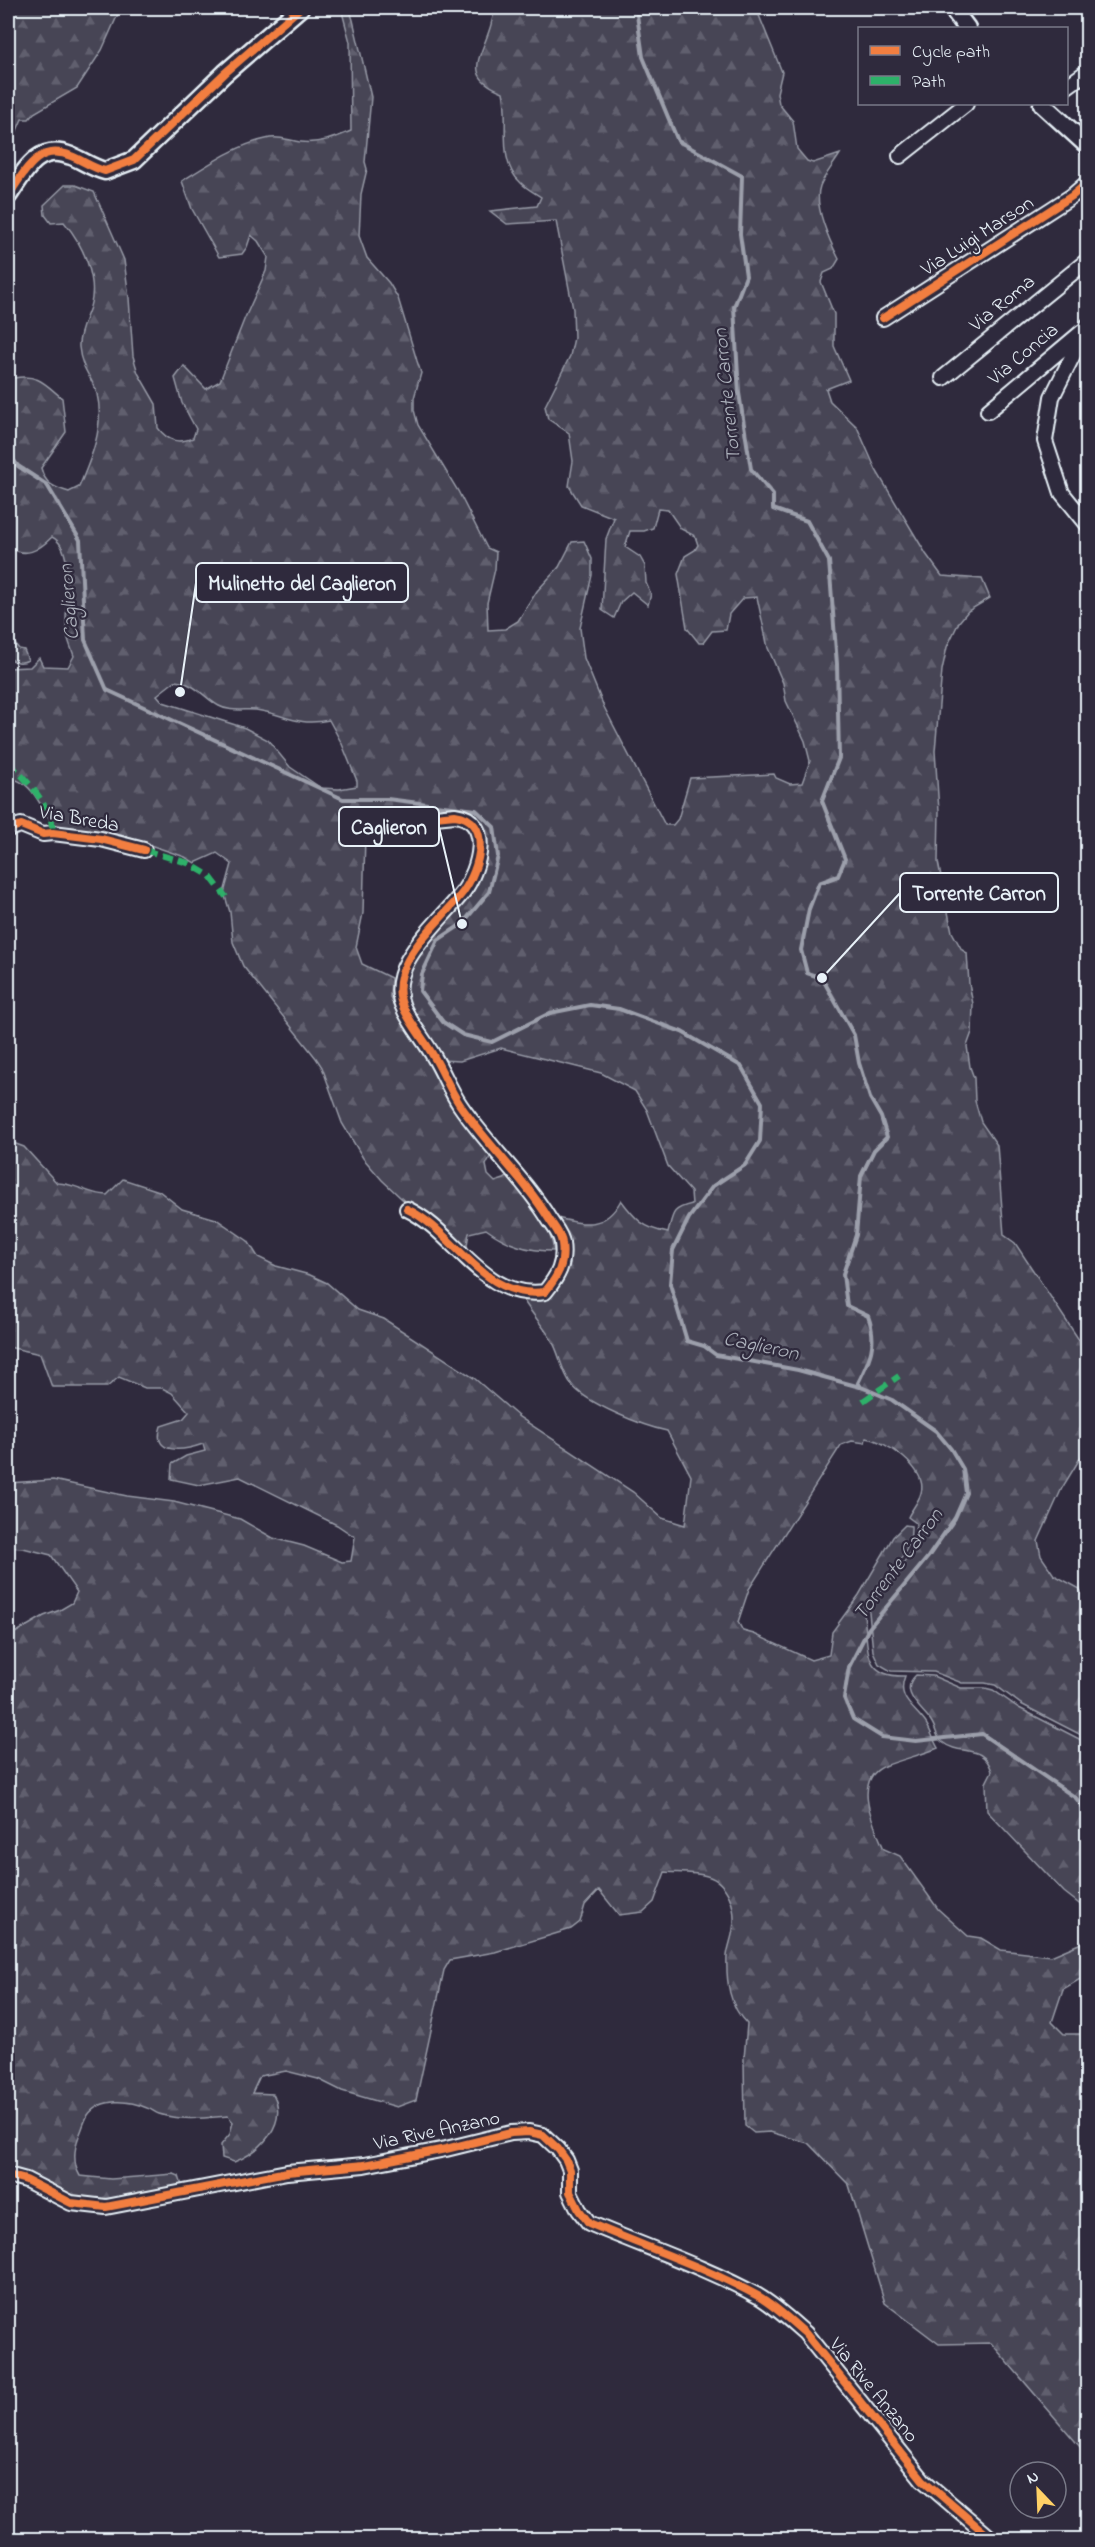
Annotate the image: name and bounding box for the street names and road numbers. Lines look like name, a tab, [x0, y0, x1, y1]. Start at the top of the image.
street label: Via Luigi Marson	[915, 190, 1041, 286]
street label: Via Roma	[963, 268, 1042, 340]
street label: Via Concia	[982, 317, 1066, 394]
street label: Via Breda	[36, 799, 121, 841]
street label: Via Rive Anzano	[370, 2104, 503, 2160]
street label: Via Rive Anzano	[821, 2331, 925, 2450]

